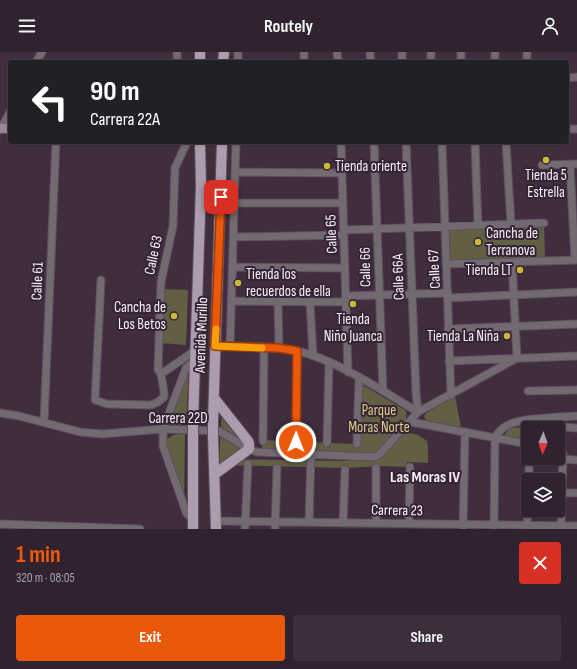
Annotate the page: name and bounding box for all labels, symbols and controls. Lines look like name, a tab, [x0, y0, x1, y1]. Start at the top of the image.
icon: menu	[16, 15, 38, 37]
icon: person	[539, 15, 561, 37]
text: Routely	[264, 16, 313, 37]
text: 90 m	[90, 75, 140, 108]
icon: left	[24, 76, 76, 128]
text: Carrera 22A	[90, 109, 160, 130]
marker: Tienda 5 Estrella	[541, 155, 551, 165]
place label: Tienda oriente	[335, 157, 407, 176]
marker: Tienda oriente	[322, 161, 332, 171]
place label: Tienda 5 Estrella	[525, 166, 567, 202]
pin	[204, 180, 238, 214]
icon: arrive	[210, 186, 232, 208]
street label: Calle 65	[321, 214, 342, 254]
place label: Cancha de Terranova	[486, 224, 538, 260]
street label: Calle 63	[140, 234, 167, 276]
marker: Cancha de Terranova	[473, 237, 483, 247]
street label: Calle 66	[356, 247, 375, 287]
street label: Calle 67	[424, 249, 445, 289]
street label: Calle 66A	[388, 253, 409, 300]
street label: Calle 61	[27, 261, 48, 301]
place label: Tienda LT	[466, 261, 512, 280]
place label: Tienda los recuerdos de ella	[246, 265, 331, 301]
marker: Tienda LT	[515, 265, 525, 275]
marker: Tienda los recuerdos de ella	[233, 278, 243, 288]
street label: Avenida Murillo	[191, 297, 212, 374]
place label: Cancha de Los Betos	[114, 298, 166, 334]
marker: Tienda Niño Juanca	[348, 299, 358, 309]
place label: Tienda Niño Juanca	[324, 310, 383, 346]
marker: Cancha de Los Betos	[169, 311, 179, 321]
place label: Tienda La Niña	[427, 327, 499, 346]
marker: Tienda La Niña	[502, 331, 512, 341]
park label: Parque Moras Norte	[348, 401, 410, 437]
street label: Carrera 22D	[148, 409, 208, 428]
position arrow	[275, 421, 317, 463]
north arrow	[521, 421, 565, 465]
map controls	[521, 421, 565, 517]
district label: Las Moras IV	[390, 468, 460, 487]
button: layers	[521, 473, 565, 517]
street label: Carrera 23	[371, 501, 423, 520]
text: 1 min	[16, 540, 61, 569]
button: close	[519, 542, 561, 584]
text: 320 m · 08:05	[16, 570, 75, 586]
button: Exit	[16, 615, 285, 661]
button: Share	[293, 615, 561, 661]

